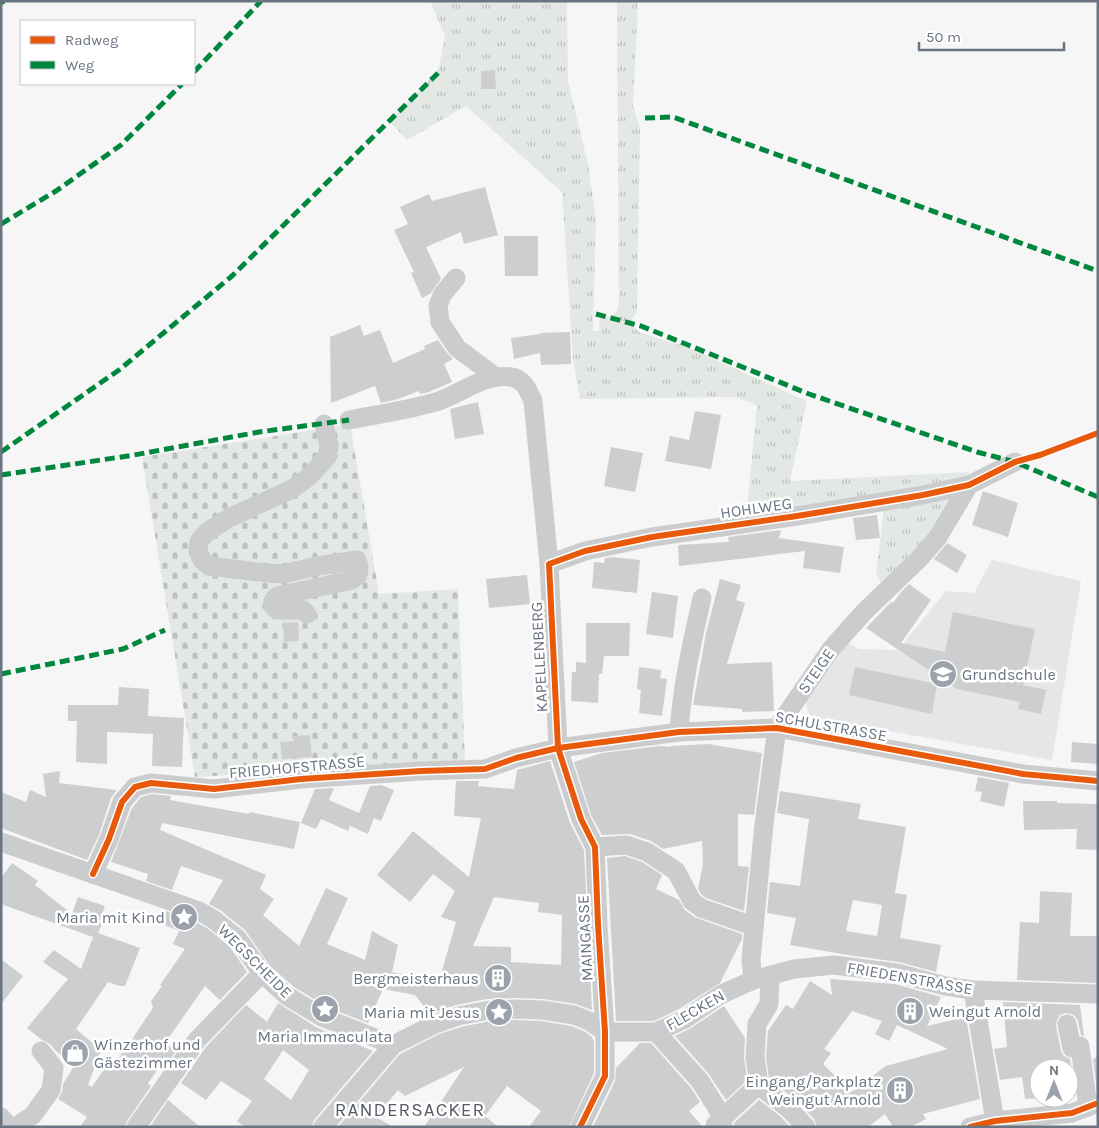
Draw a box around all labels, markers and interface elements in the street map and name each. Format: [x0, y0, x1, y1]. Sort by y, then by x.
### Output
legend [20, 20, 195, 85]
scale bar [919, 20, 1064, 52]
text: 50 m [926, 28, 961, 46]
text: Radweg [65, 31, 119, 49]
text: Weg [65, 56, 95, 74]
street label: HOHLWEG [719, 494, 793, 522]
street label: KAPELLENBERG [527, 601, 551, 713]
street label: STEIGE [794, 645, 838, 697]
school or university icon: Grundschule [928, 659, 958, 689]
place label: Grundschule [962, 665, 1056, 684]
street label: SCHULSTRASSE [774, 707, 888, 745]
street label: FRIEDHOFSTRASSE [228, 752, 366, 782]
street label: MAINGASSE [573, 895, 597, 981]
place icon: Maria mit Kind [169, 902, 199, 932]
place label: Maria mit Kind [56, 908, 165, 927]
street label: WEGSCHEIDE [214, 920, 296, 1002]
street label: FRIEDENSTRASSE [846, 958, 974, 998]
building icon: Bergmeisterhaus [483, 963, 513, 993]
place label: Bergmeisterhaus [353, 969, 479, 988]
street label: FLECKEN [662, 986, 728, 1034]
place icon: Maria Immaculata [310, 994, 340, 1024]
building icon: Weingut Arnold [895, 996, 925, 1026]
place icon: Maria mit Jesus [484, 997, 514, 1027]
place label: Weingut Arnold [929, 1002, 1041, 1021]
place label: Maria mit Jesus [364, 1003, 480, 1022]
place label: Maria Immaculata [258, 1027, 392, 1046]
place label: Winzerhof und Gästezimmer [94, 1035, 201, 1072]
shop icon: Winzerhof und Gästezimmer [60, 1038, 90, 1068]
north arrow [1029, 1058, 1079, 1108]
text: N [1049, 1062, 1059, 1079]
place label: Eingang/Parkplatz Weingut Arnold [745, 1072, 881, 1109]
building icon: Eingang/Parkplatz Weingut Arnold [885, 1075, 915, 1105]
district label: RANDERSACKER [335, 1099, 485, 1121]

